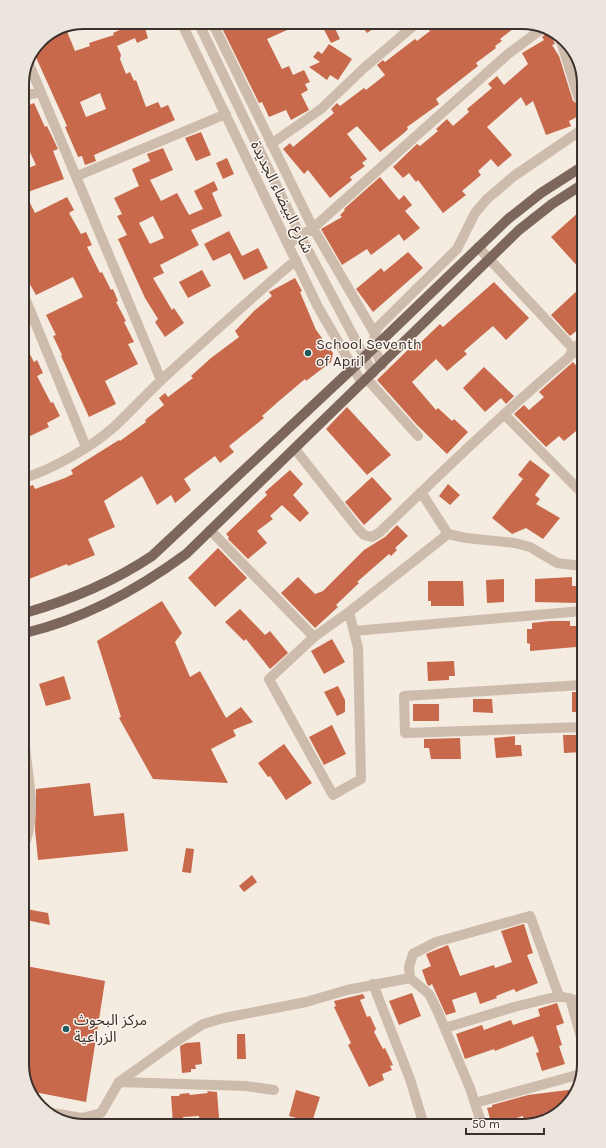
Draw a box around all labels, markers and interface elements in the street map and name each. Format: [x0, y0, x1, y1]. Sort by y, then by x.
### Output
street label: شارع البيضاء الجديدة [244, 138, 317, 258]
place label: School Seventh of April [316, 335, 422, 370]
marker: School Seventh of April [303, 348, 313, 358]
place label: مركز البحوث الزراعية [74, 1011, 147, 1046]
marker: مركز البحوث الزراعية [61, 1024, 71, 1034]
scale bar [466, 1110, 544, 1136]
text: 50 m [472, 1117, 500, 1131]

